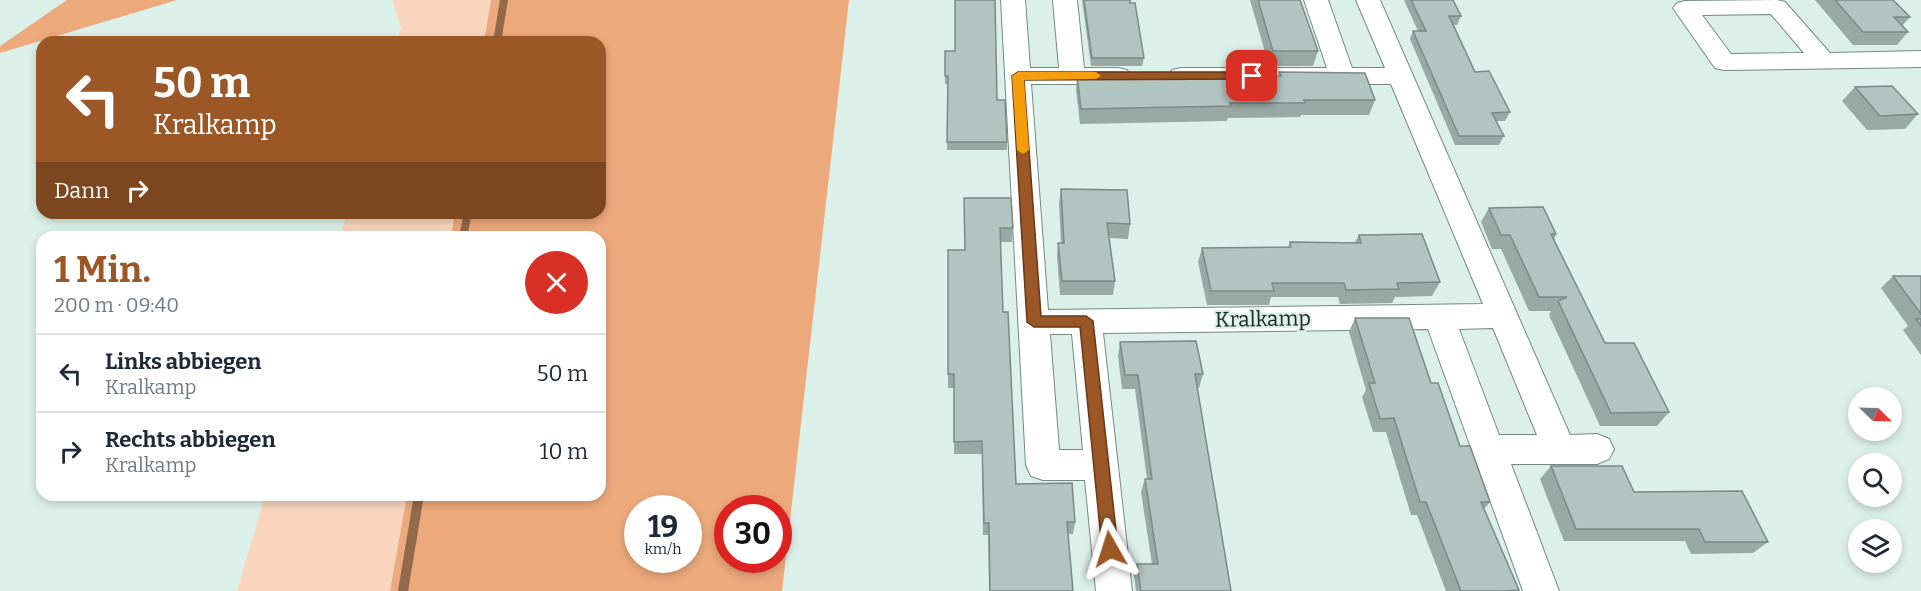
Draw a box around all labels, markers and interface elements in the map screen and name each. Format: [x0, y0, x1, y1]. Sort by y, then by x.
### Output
pin [1226, 50, 1277, 101]
text: 50 m [153, 58, 250, 108]
icon: arrive [1235, 59, 1268, 92]
icon: left [54, 60, 132, 138]
text: Kralkamp [153, 109, 276, 141]
icon: right [121, 174, 154, 207]
text: Dann [54, 177, 109, 204]
text: 1 Min. [54, 248, 151, 292]
button: close [525, 251, 588, 314]
text: 200 m · 09:40 [54, 293, 179, 317]
street label: Kralkamp [1215, 305, 1311, 333]
text: Links abbiegen [105, 348, 262, 375]
icon: left [54, 357, 87, 390]
text: 50 m [537, 360, 588, 387]
text: Kralkamp [105, 375, 196, 399]
north arrow [1848, 387, 1902, 441]
map controls [1848, 387, 1902, 573]
text: Rechts abbiegen [105, 426, 276, 453]
icon: right [54, 435, 87, 468]
text: 10 m [540, 438, 588, 465]
text: Kralkamp [105, 453, 196, 477]
button: search [1848, 453, 1902, 507]
speed limit sign: 30 [714, 495, 792, 573]
text: 19 [648, 509, 678, 545]
position arrow [1078, 517, 1142, 581]
button: layers [1848, 519, 1902, 573]
text: km/h [644, 540, 682, 558]

